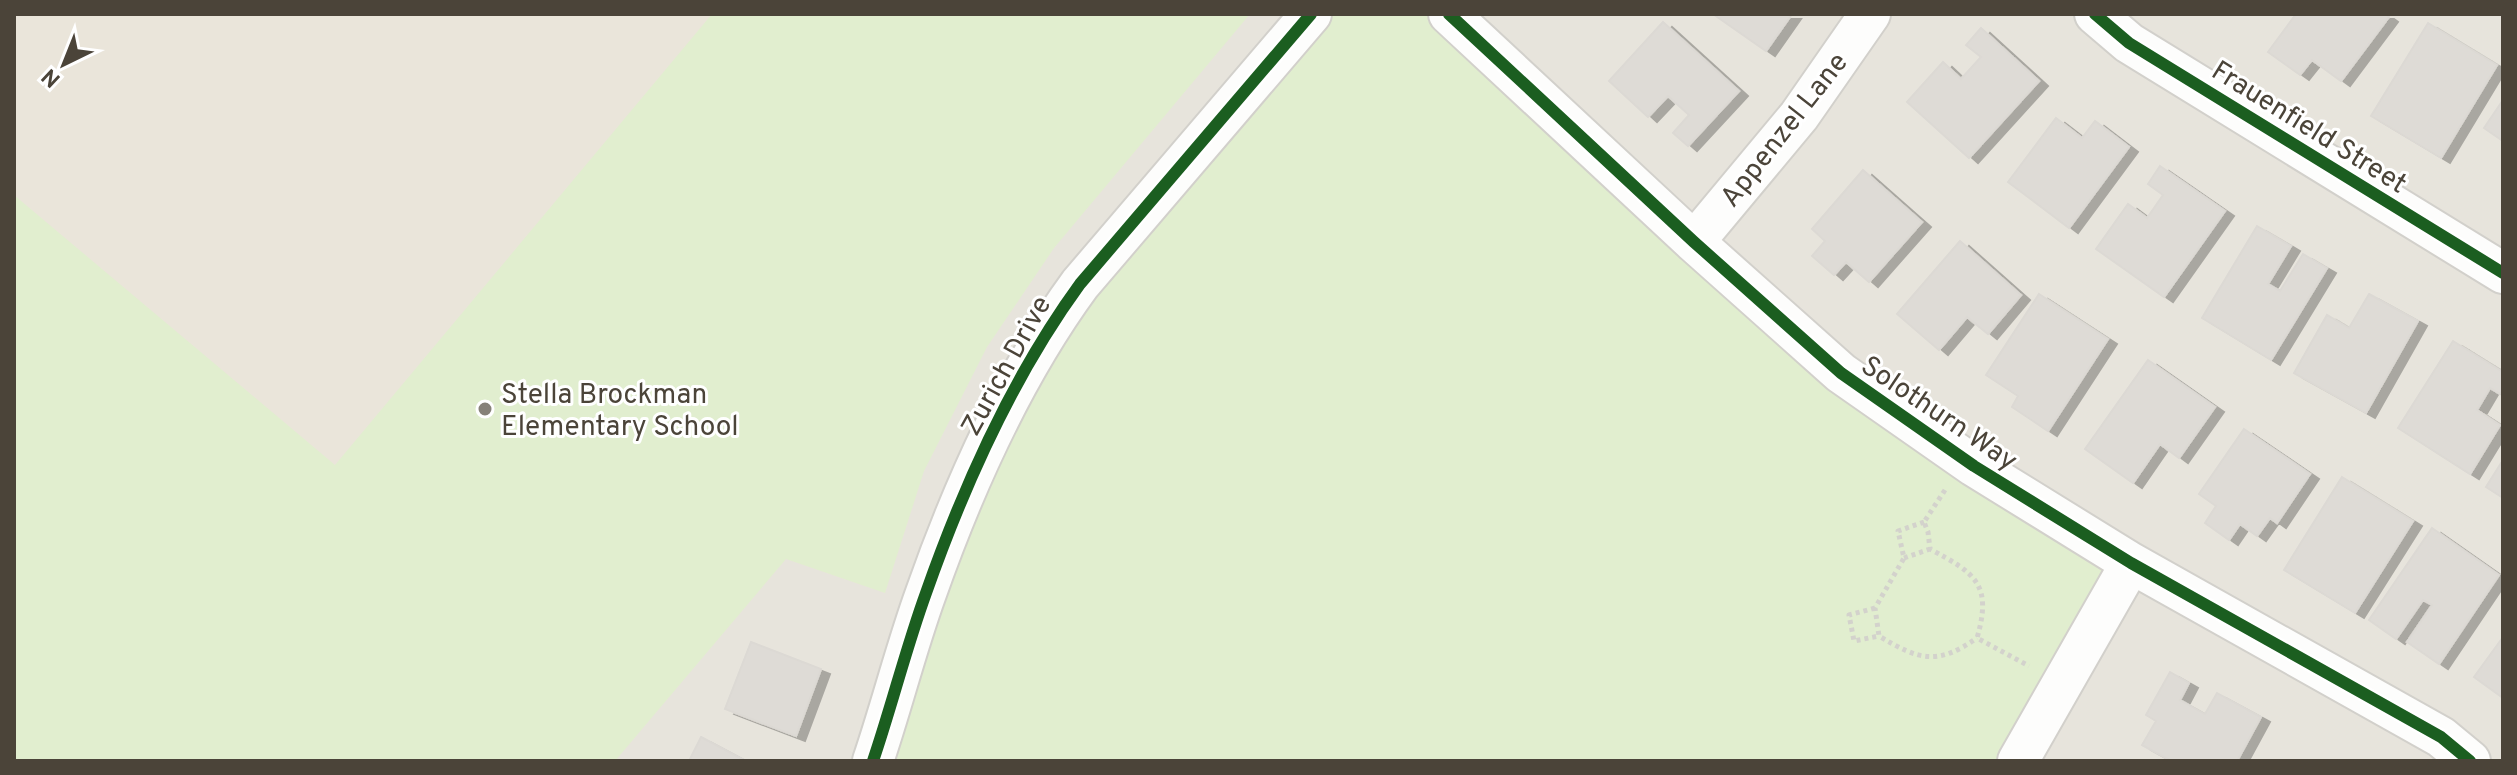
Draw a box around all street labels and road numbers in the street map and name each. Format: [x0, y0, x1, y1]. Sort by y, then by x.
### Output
street label: Appenzel Lane [1714, 46, 1857, 216]
street label: Frauenfield Street [2204, 54, 2413, 203]
street label: Zurich Drive [954, 290, 1061, 443]
street label: Solothurn Way [1853, 349, 2023, 480]

